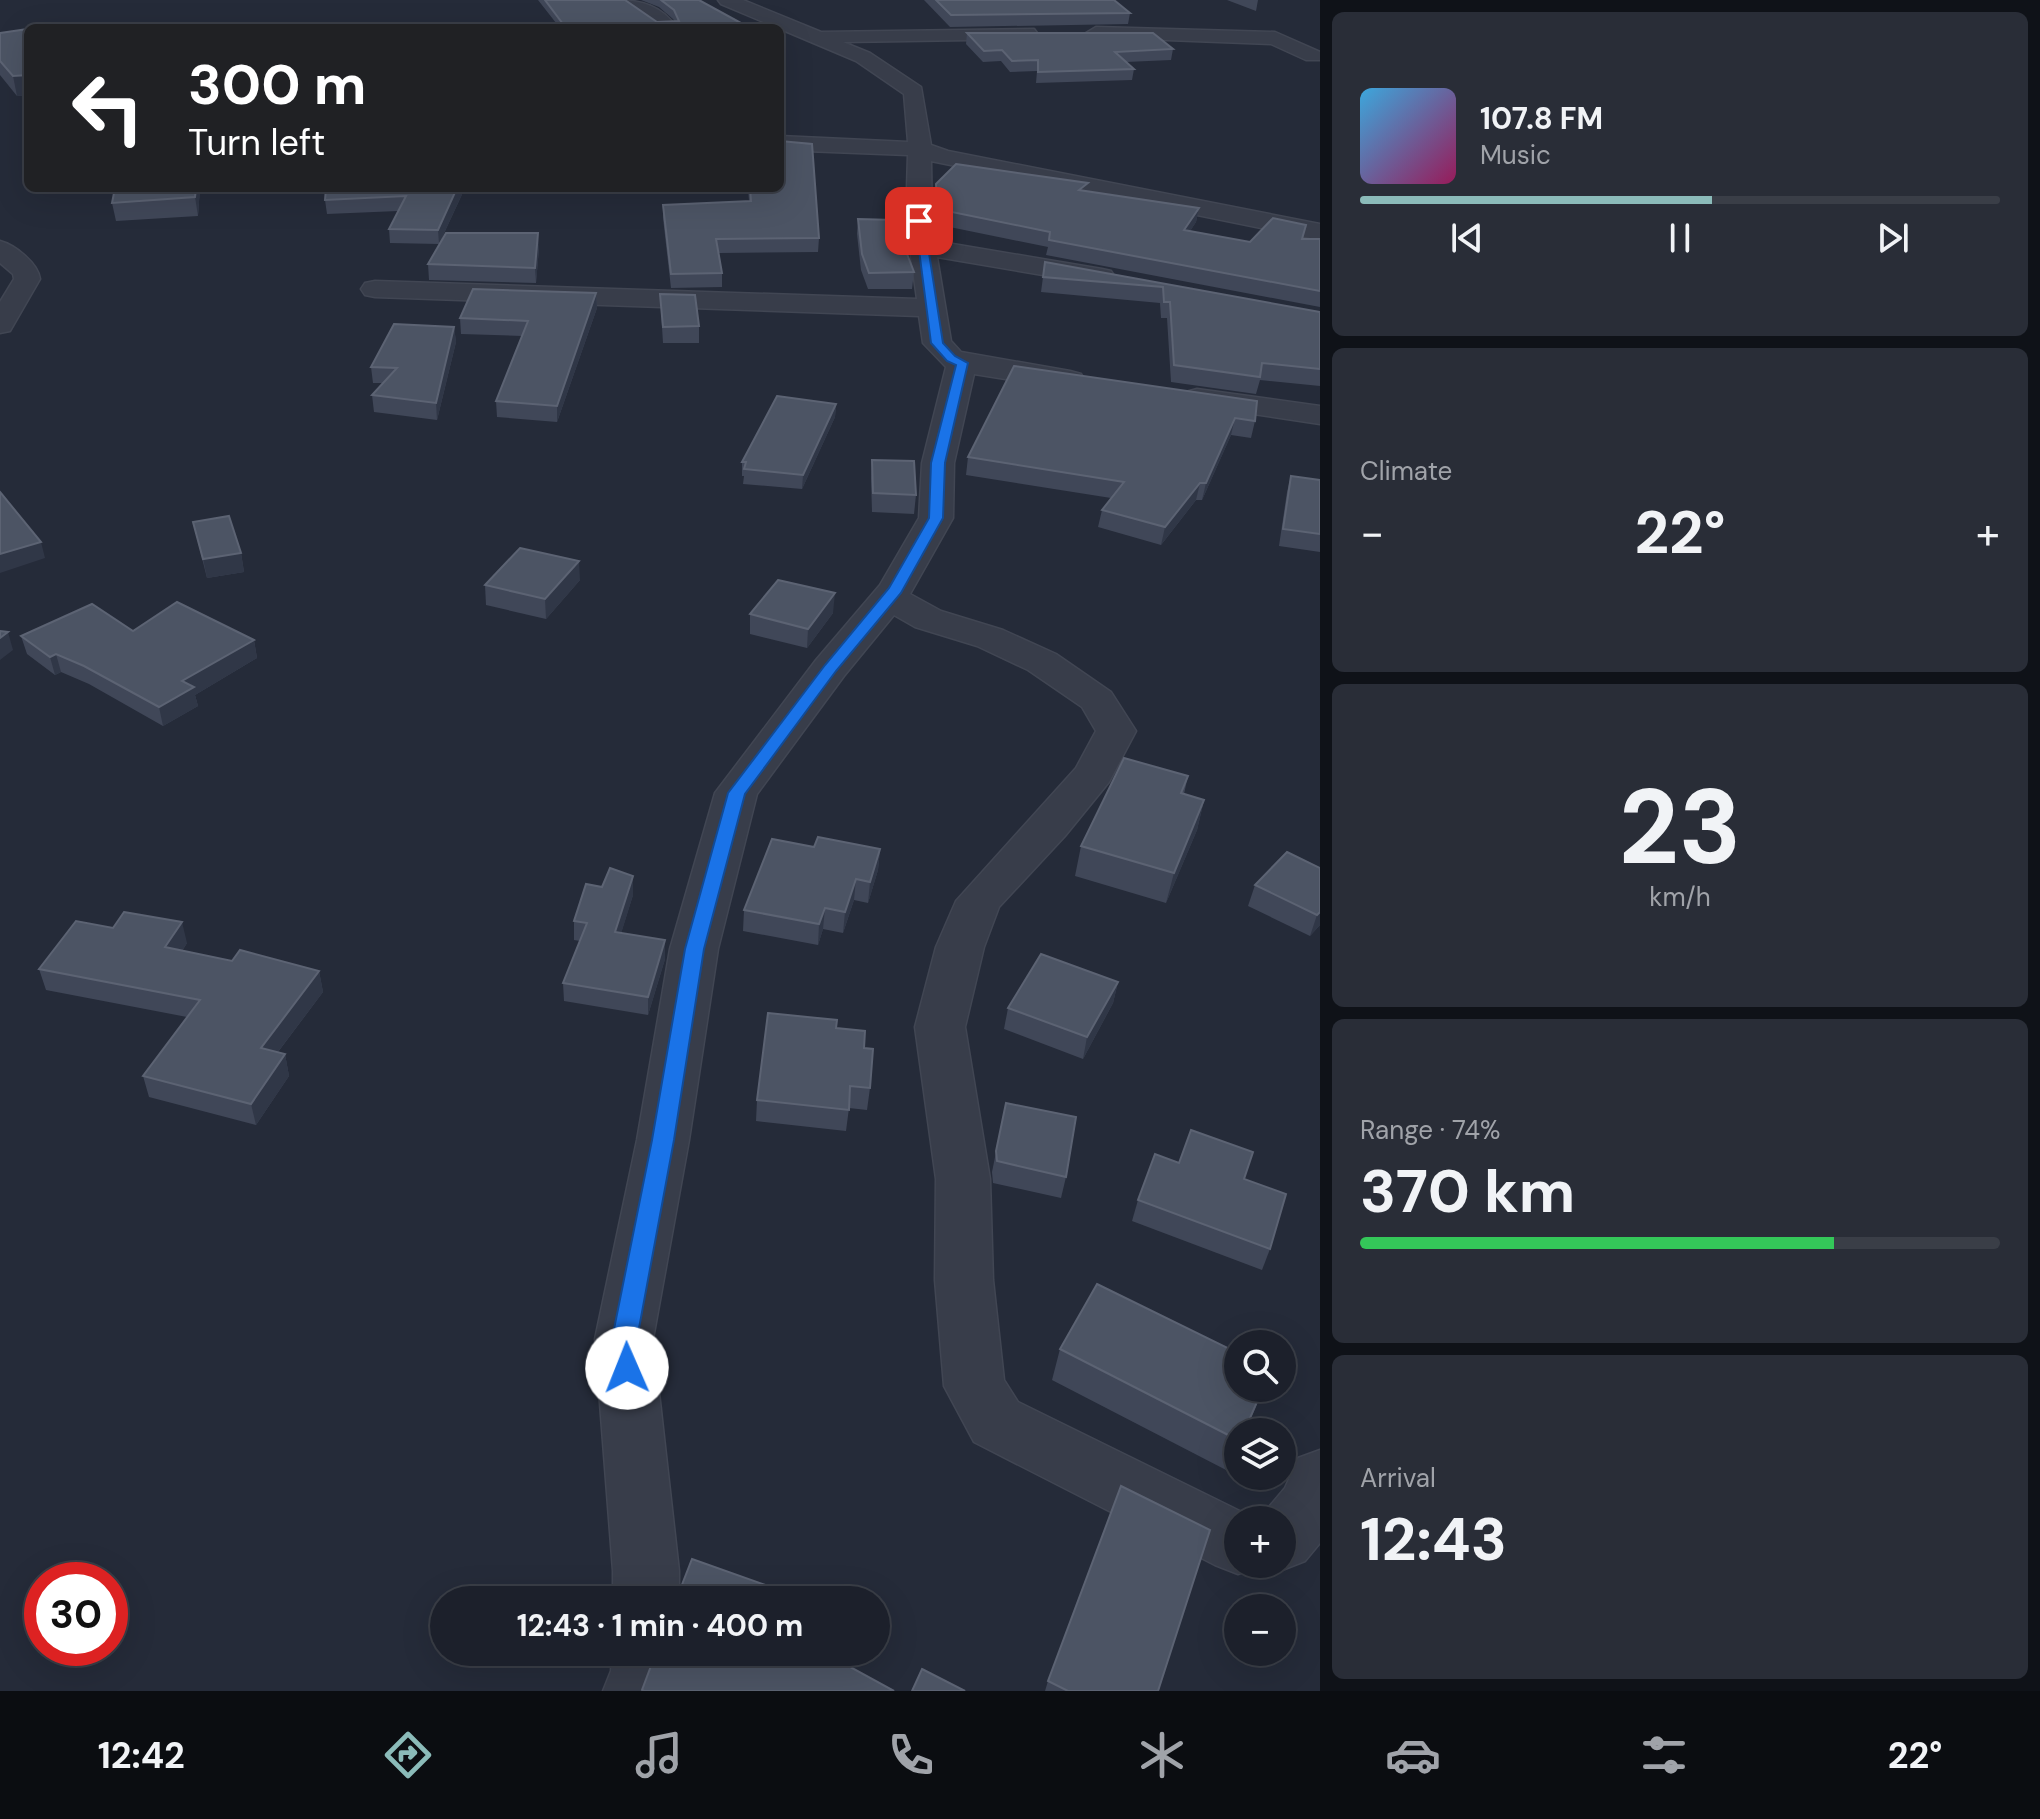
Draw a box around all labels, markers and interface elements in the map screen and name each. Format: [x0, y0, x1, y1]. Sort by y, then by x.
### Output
text: 300 m [188, 48, 366, 121]
icon: left [56, 56, 160, 160]
text: 107.8 FM [1480, 99, 1603, 138]
text: Turn left [188, 119, 325, 166]
text: Music [1480, 138, 1551, 172]
pin [885, 187, 953, 255]
icon: arrive [897, 199, 941, 243]
icon: previous [1445, 216, 1489, 260]
icon: pause [1658, 216, 1702, 260]
icon: next [1871, 216, 1915, 260]
text: Climate [1360, 454, 1452, 488]
text: 22° [1634, 493, 1726, 572]
text: − [1360, 504, 1384, 562]
text: + [1976, 504, 2000, 562]
text: 23 [1619, 760, 1741, 895]
text: km/h [1649, 880, 1711, 914]
text: Range · 74% [1360, 1113, 1500, 1147]
text: 370 km [1360, 1152, 1575, 1231]
position arrow [585, 1326, 669, 1410]
map controls [1224, 1330, 1296, 1666]
button: search [1224, 1330, 1296, 1402]
button: layers [1224, 1418, 1296, 1490]
text: Arrival [1360, 1461, 1436, 1495]
text: 12:43 [1360, 1500, 1507, 1579]
button: + [1224, 1506, 1296, 1578]
speed limit sign: 30 [24, 1562, 128, 1666]
button: − [1224, 1594, 1296, 1666]
text: 12:43 · 1 min · 400 m [517, 1606, 803, 1645]
icon: directions [380, 1727, 436, 1783]
icon: music [631, 1727, 687, 1783]
icon: phone [883, 1727, 939, 1783]
icon: climate [1134, 1727, 1190, 1783]
icon: car [1385, 1727, 1441, 1783]
icon: filters [1636, 1727, 1692, 1783]
text: 12:42 [98, 1732, 185, 1779]
text: 22° [1888, 1732, 1942, 1779]

